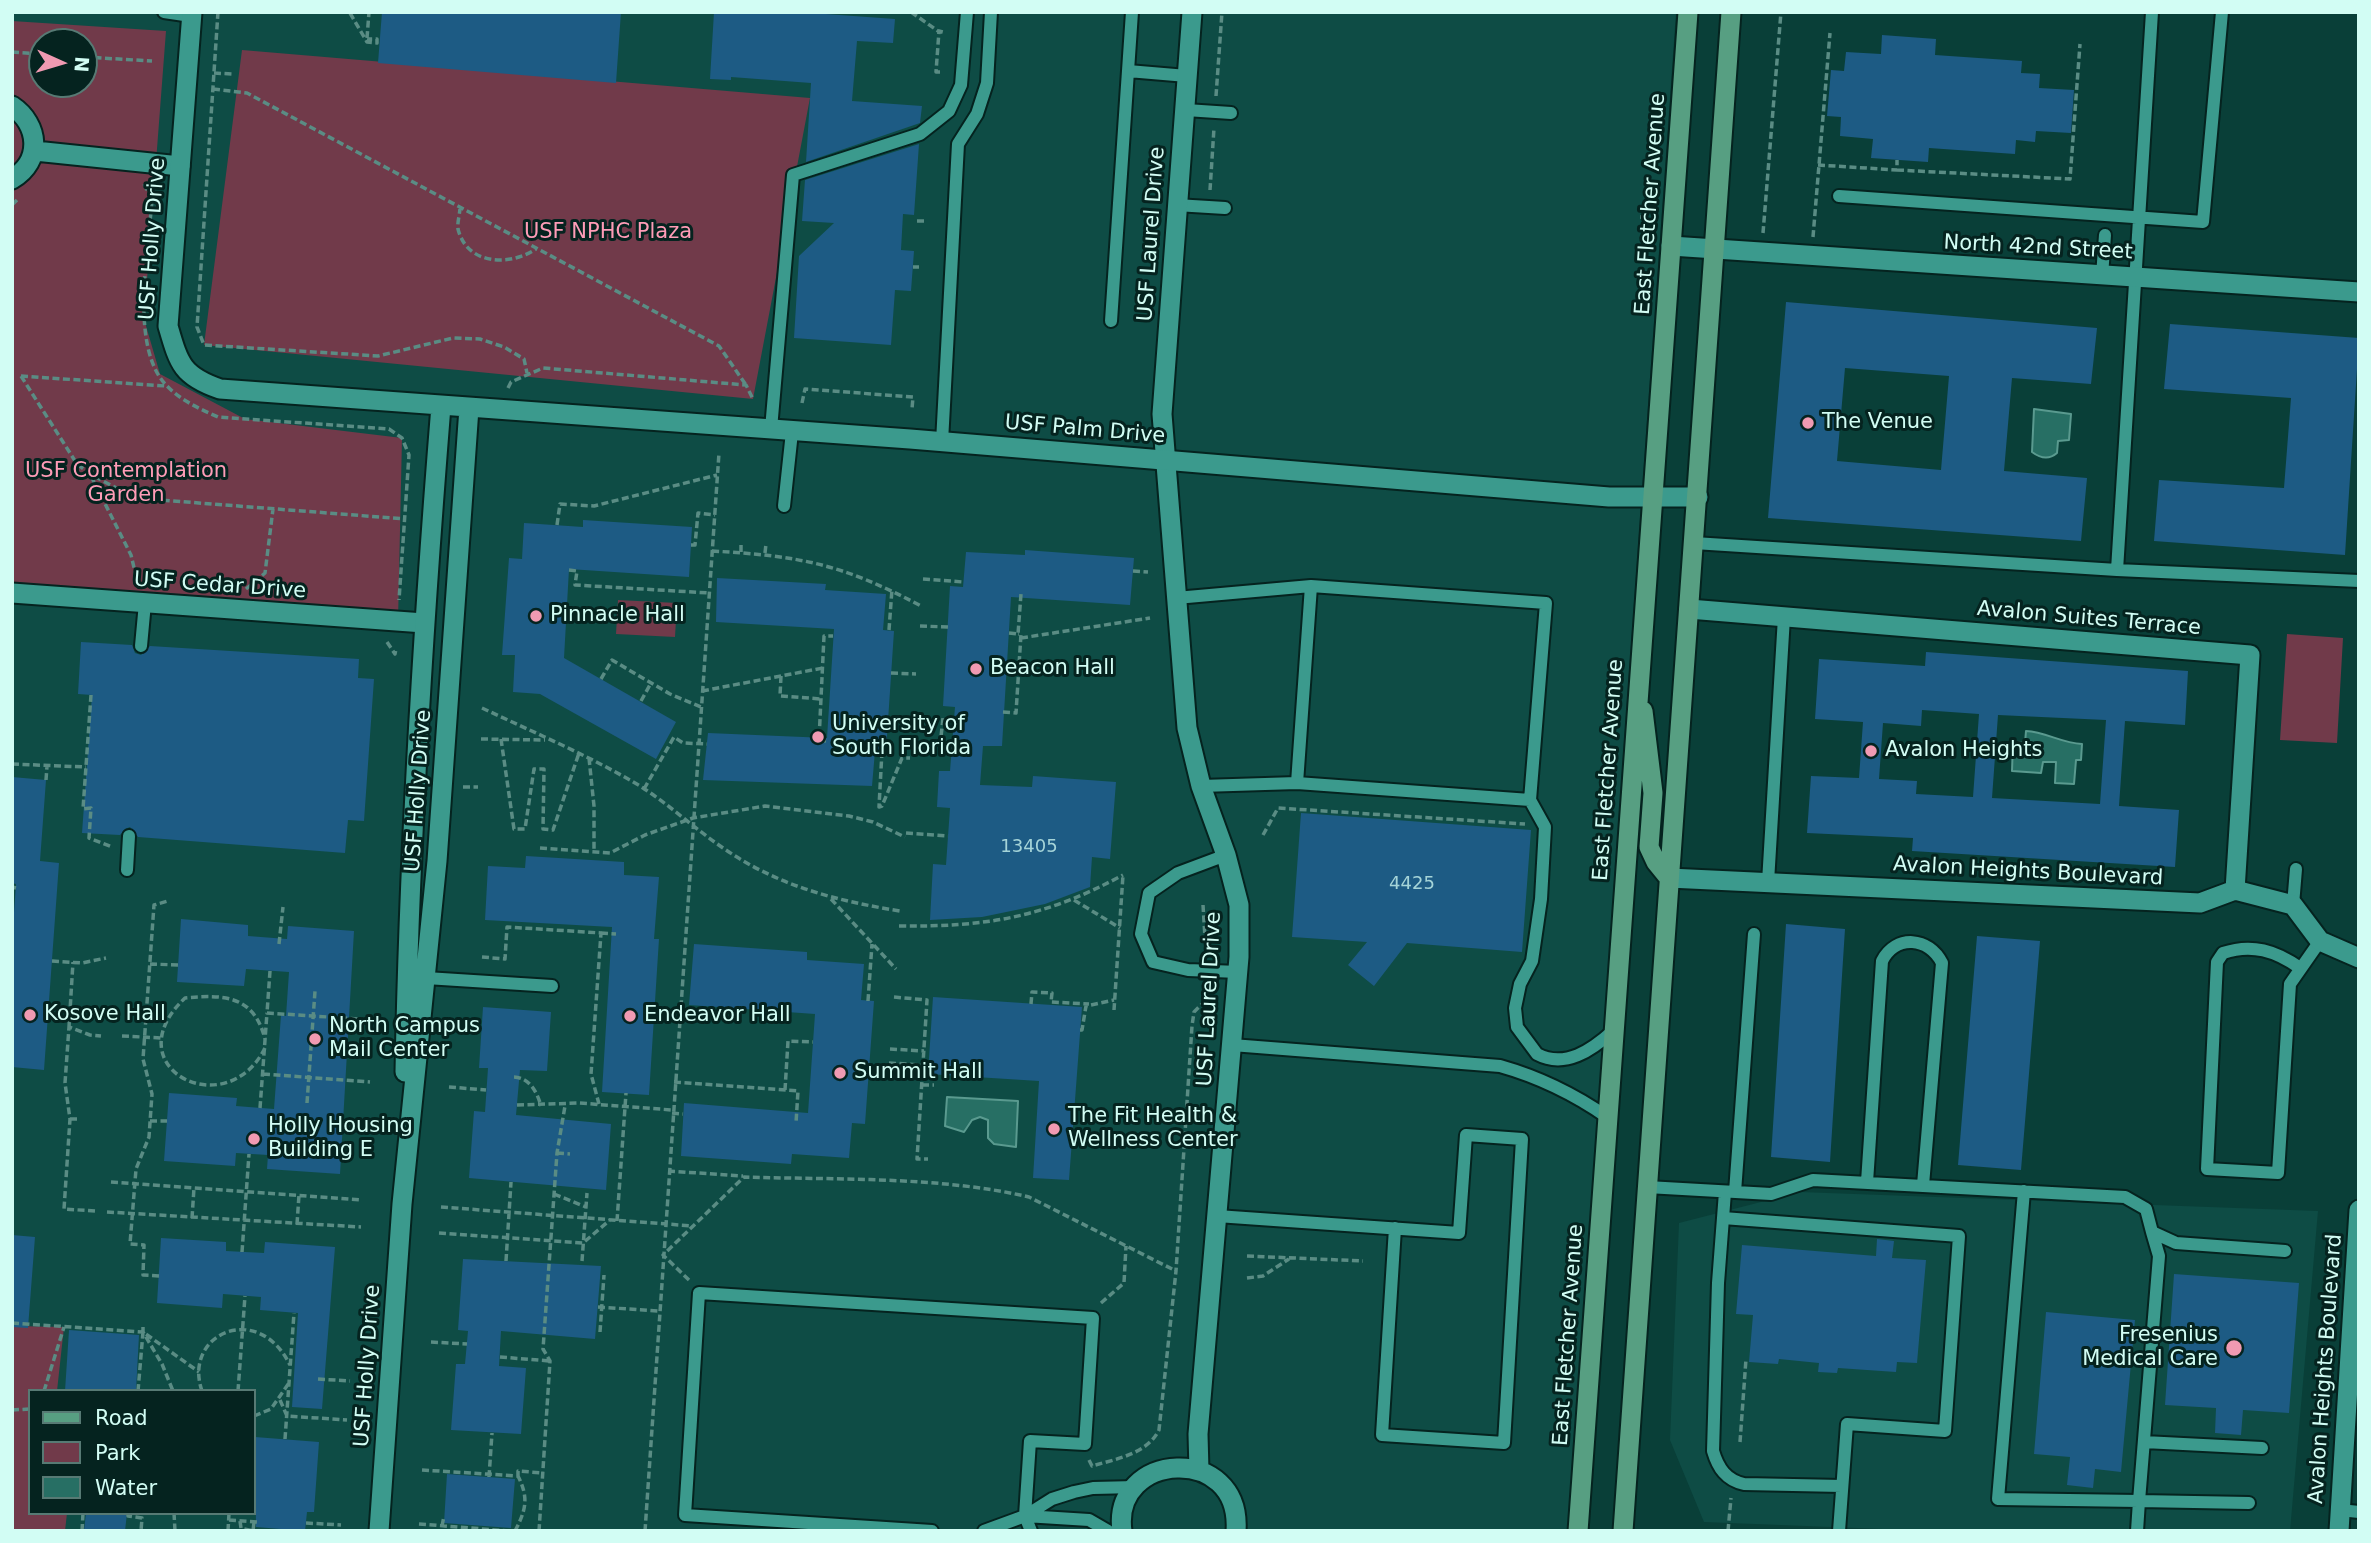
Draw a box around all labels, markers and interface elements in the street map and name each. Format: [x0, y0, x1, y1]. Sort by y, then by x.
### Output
north arrow [28, 28, 98, 98]
text: N [70, 56, 93, 73]
street label: East Fletcher Avenue [1631, 92, 1671, 316]
street label: USF Laurel Drive [1133, 146, 1171, 322]
street label: USF Holly Drive [135, 157, 171, 321]
park label: USF NPHC Plaza [524, 220, 692, 246]
street label: North 42nd Street [1943, 230, 2133, 266]
street label: USF Palm Drive [1004, 410, 1166, 450]
place label: The Venue [1822, 410, 1933, 436]
marker: The Venue [1800, 415, 1816, 431]
park label: USF Contemplation Garden [25, 459, 227, 509]
street label: USF Cedar Drive [133, 567, 307, 605]
street label: Avalon Suites Terrace [1976, 597, 2202, 641]
place label: Pinnacle Hall [550, 603, 685, 629]
marker: Pinnacle Hall [528, 608, 544, 624]
place label: Beacon Hall [990, 656, 1115, 682]
street label: East Fletcher Avenue [1589, 658, 1629, 882]
marker: Beacon Hall [968, 661, 984, 677]
street label: USF Holly Drive [401, 709, 437, 873]
place label: University of South Florida [832, 712, 971, 762]
marker: University of South Florida [810, 729, 826, 745]
place label: Avalon Heights [1885, 738, 2042, 764]
marker: Avalon Heights [1863, 743, 1879, 759]
house number: 13405 [1000, 836, 1058, 858]
street label: Avalon Heights Boulevard [1892, 852, 2164, 892]
house number: 4425 [1389, 873, 1435, 895]
street label: USF Laurel Drive [1193, 911, 1227, 1087]
place label: Kosove Hall [44, 1002, 166, 1028]
place label: Endeavor Hall [644, 1003, 791, 1029]
marker: Kosove Hall [22, 1007, 38, 1023]
marker: Endeavor Hall [622, 1008, 638, 1024]
place label: North Campus Mail Center [329, 1014, 480, 1064]
marker: North Campus Mail Center [307, 1031, 323, 1047]
place label: Summit Hall [854, 1060, 983, 1086]
marker: Summit Hall [832, 1065, 848, 1081]
place label: The Fit Health & Wellness Center [1068, 1104, 1238, 1154]
place label: Holly Housing Building E [268, 1114, 413, 1164]
marker: The Fit Health & Wellness Center [1046, 1121, 1062, 1137]
marker: Holly Housing Building E [246, 1131, 262, 1147]
street label: East Fletcher Avenue [1549, 1223, 1589, 1447]
street label: Avalon Heights Boulevard [2304, 1233, 2348, 1505]
street label: USF Holly Drive [350, 1284, 386, 1448]
place label: Fresenius Medical Care [2082, 1323, 2218, 1373]
marker: Fresenius Medical Care [2224, 1338, 2244, 1358]
legend [28, 1389, 256, 1515]
text: Road [95, 1406, 148, 1430]
text: Park [95, 1441, 140, 1465]
text: Water [95, 1476, 157, 1500]

